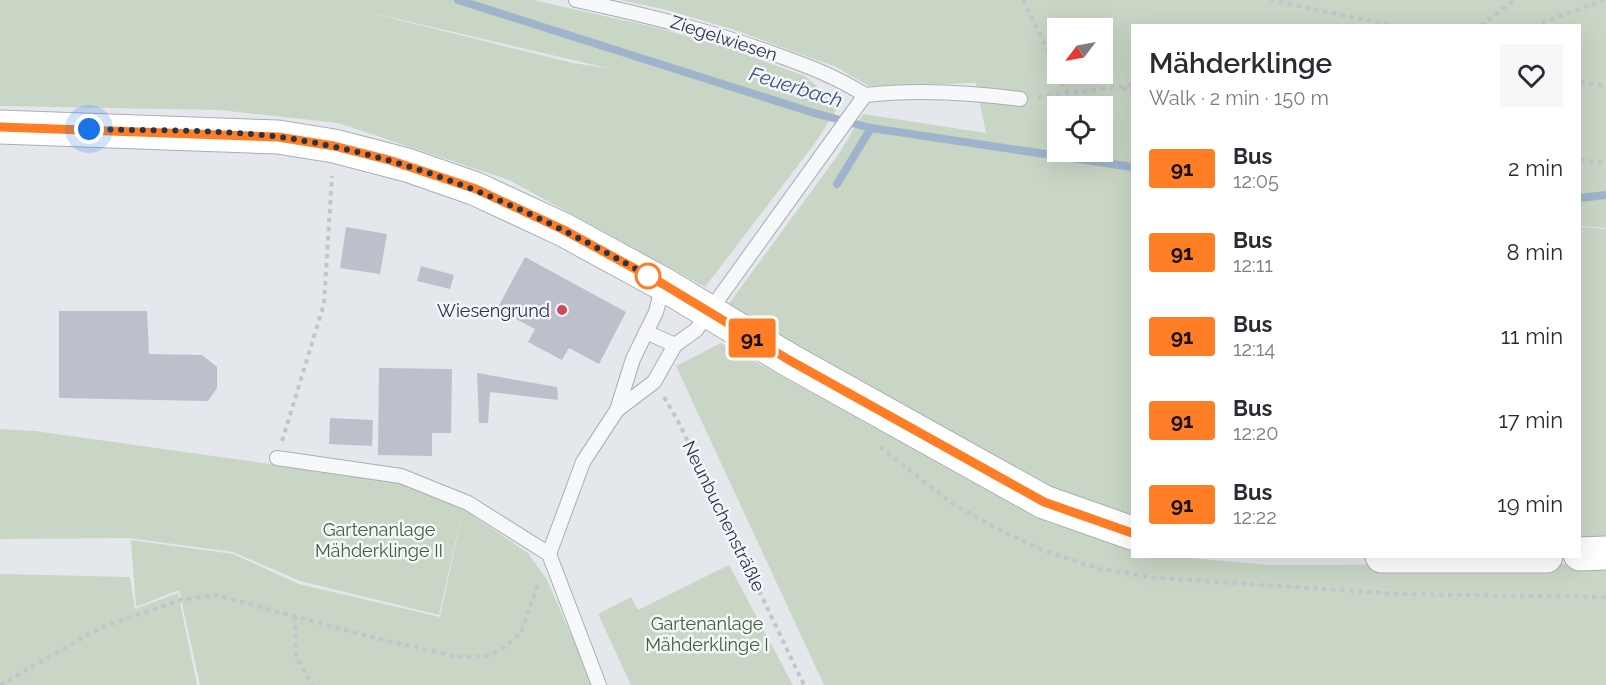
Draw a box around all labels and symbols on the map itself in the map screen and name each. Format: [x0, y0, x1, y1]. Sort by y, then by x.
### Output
street label: Ziegelwiesen [668, 11, 780, 65]
north arrow [1047, 18, 1113, 84]
water label: Feuerbach [747, 61, 845, 113]
your location [74, 114, 104, 144]
unlabelled marker [635, 263, 661, 289]
place label: Wiesengrund [437, 300, 550, 321]
marker: Wiesengrund [555, 303, 569, 317]
line badge: 91 [725, 318, 779, 358]
street label: Neunbuchensträßle [678, 437, 770, 595]
park label: Gartenanlage Mähderklinge II [315, 519, 443, 561]
park label: Gartenanlage Mähderklinge I [645, 613, 769, 655]

